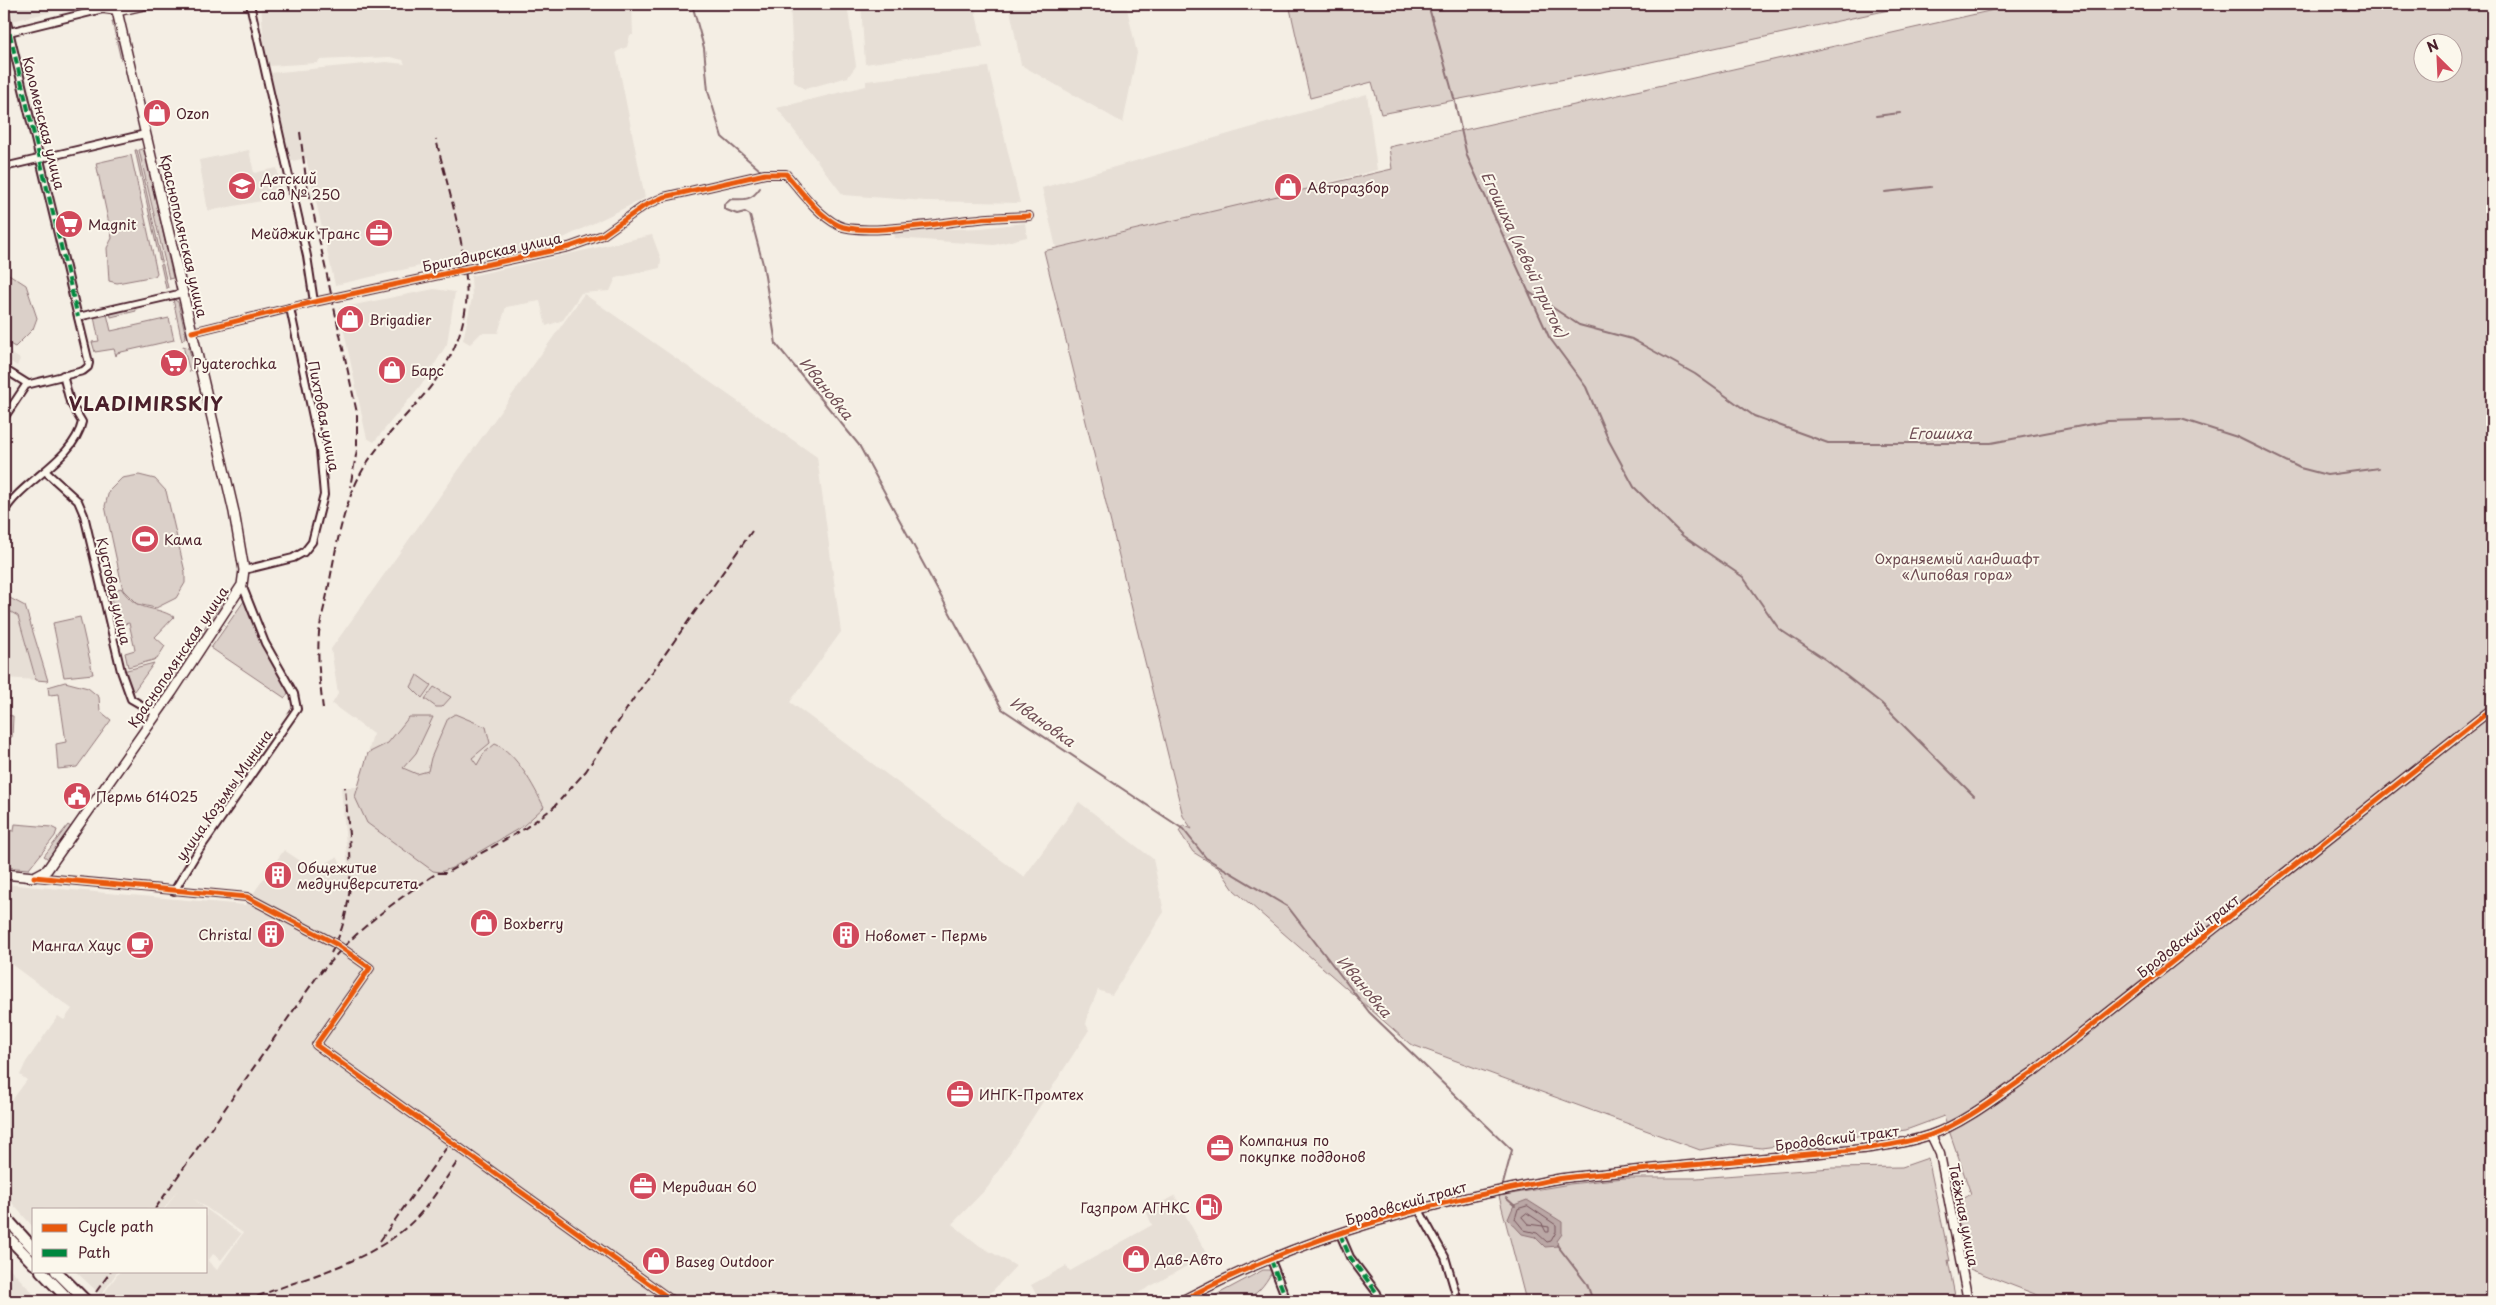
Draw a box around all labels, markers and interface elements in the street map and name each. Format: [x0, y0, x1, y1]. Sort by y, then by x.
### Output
north arrow [2414, 32, 2464, 82]
text: N [2423, 34, 2442, 58]
street label: Коломенская улица [17, 54, 71, 192]
shop icon: Ozon [142, 98, 172, 128]
place label: Ozon [176, 103, 209, 124]
street label: Краснополянская улица [155, 153, 213, 320]
water label: Егошиха (левый приток) [1476, 167, 1574, 342]
place label: Детский сад № 250 [260, 168, 340, 205]
school or university icon: Детский сад № 250 [227, 171, 257, 201]
shop icon: Авторазбор [1273, 172, 1303, 202]
place label: Авторазбор [1307, 177, 1389, 198]
supermarket icon: Magnit [54, 209, 84, 239]
place label: Magnit [88, 214, 137, 235]
office icon: Мейджик Транс [364, 218, 394, 248]
place label: Мейджик Транс [251, 223, 360, 244]
street label: Бригадирская улица [421, 227, 564, 277]
shop icon: Brigadier [335, 304, 365, 334]
place label: Brigadier [369, 309, 432, 330]
supermarket icon: Pyaterochka [159, 348, 189, 378]
water label: Ивановка [795, 352, 860, 425]
place label: Pyaterochka [193, 353, 277, 374]
shop icon: Барс [377, 355, 407, 385]
street label: Пихтовая улица [303, 359, 345, 473]
place label: Барс [411, 360, 444, 381]
district label: VLADIMIRSKIY [69, 389, 223, 417]
water label: Егошиха [1908, 421, 1972, 444]
sports icon: Кама [130, 524, 160, 554]
place label: Кама [164, 529, 202, 550]
street label: Кустовая улица [91, 535, 137, 647]
park label: Охраняемый ландшафт «Липовая гора» [1875, 548, 2040, 585]
street label: Краснополянская улица [123, 582, 233, 732]
water label: Ивановка [1006, 690, 1081, 752]
street label: улица Козьмы Минина [170, 725, 278, 865]
public building icon: Пермь 614025 [62, 781, 92, 811]
place label: Пермь 614025 [96, 786, 198, 807]
place label: Общежитие медуниверситета [297, 857, 419, 894]
building icon: Общежитие медуниверситета [263, 860, 293, 890]
street label: Бродовский тракт [2132, 889, 2244, 983]
shop icon: Boxberry [469, 908, 499, 938]
place label: Boxberry [503, 913, 563, 934]
building icon: Christal [256, 919, 286, 949]
building icon: Новомет - Пермь [831, 920, 861, 950]
place label: Christal [198, 924, 252, 945]
place label: Новомет - Пермь [865, 925, 987, 946]
cafe icon: Мангал Хаус [125, 930, 155, 960]
place label: Мангал Хаус [31, 935, 121, 956]
water label: Ивановка [1332, 950, 1398, 1022]
office icon: ИНГК-Промтех [945, 1079, 975, 1109]
place label: ИНГК-Промтех [979, 1084, 1084, 1105]
street label: Бродовский тракт [1774, 1120, 1901, 1156]
place label: Компания по покупке поддонов [1239, 1130, 1366, 1167]
office icon: Компания по покупке поддонов [1205, 1133, 1235, 1163]
street label: Таёжная улица [1944, 1161, 1984, 1269]
office icon: Меридиан 60 [628, 1171, 658, 1201]
place label: Меридиан 60 [662, 1176, 757, 1197]
street label: Бродовский тракт [1343, 1176, 1469, 1230]
fuel station icon: Газпром АГНКС [1194, 1192, 1224, 1222]
place label: Газпром АГНКС [1081, 1197, 1190, 1218]
legend [32, 1208, 208, 1272]
text: Cycle path [78, 1214, 154, 1237]
text: Path [78, 1240, 110, 1263]
shop icon: Дав-Авто [1121, 1244, 1151, 1274]
shop icon: Baseg Outdoor [641, 1246, 671, 1276]
place label: Дав-Авто [1154, 1249, 1223, 1270]
place label: Baseg Outdoor [675, 1251, 775, 1272]

